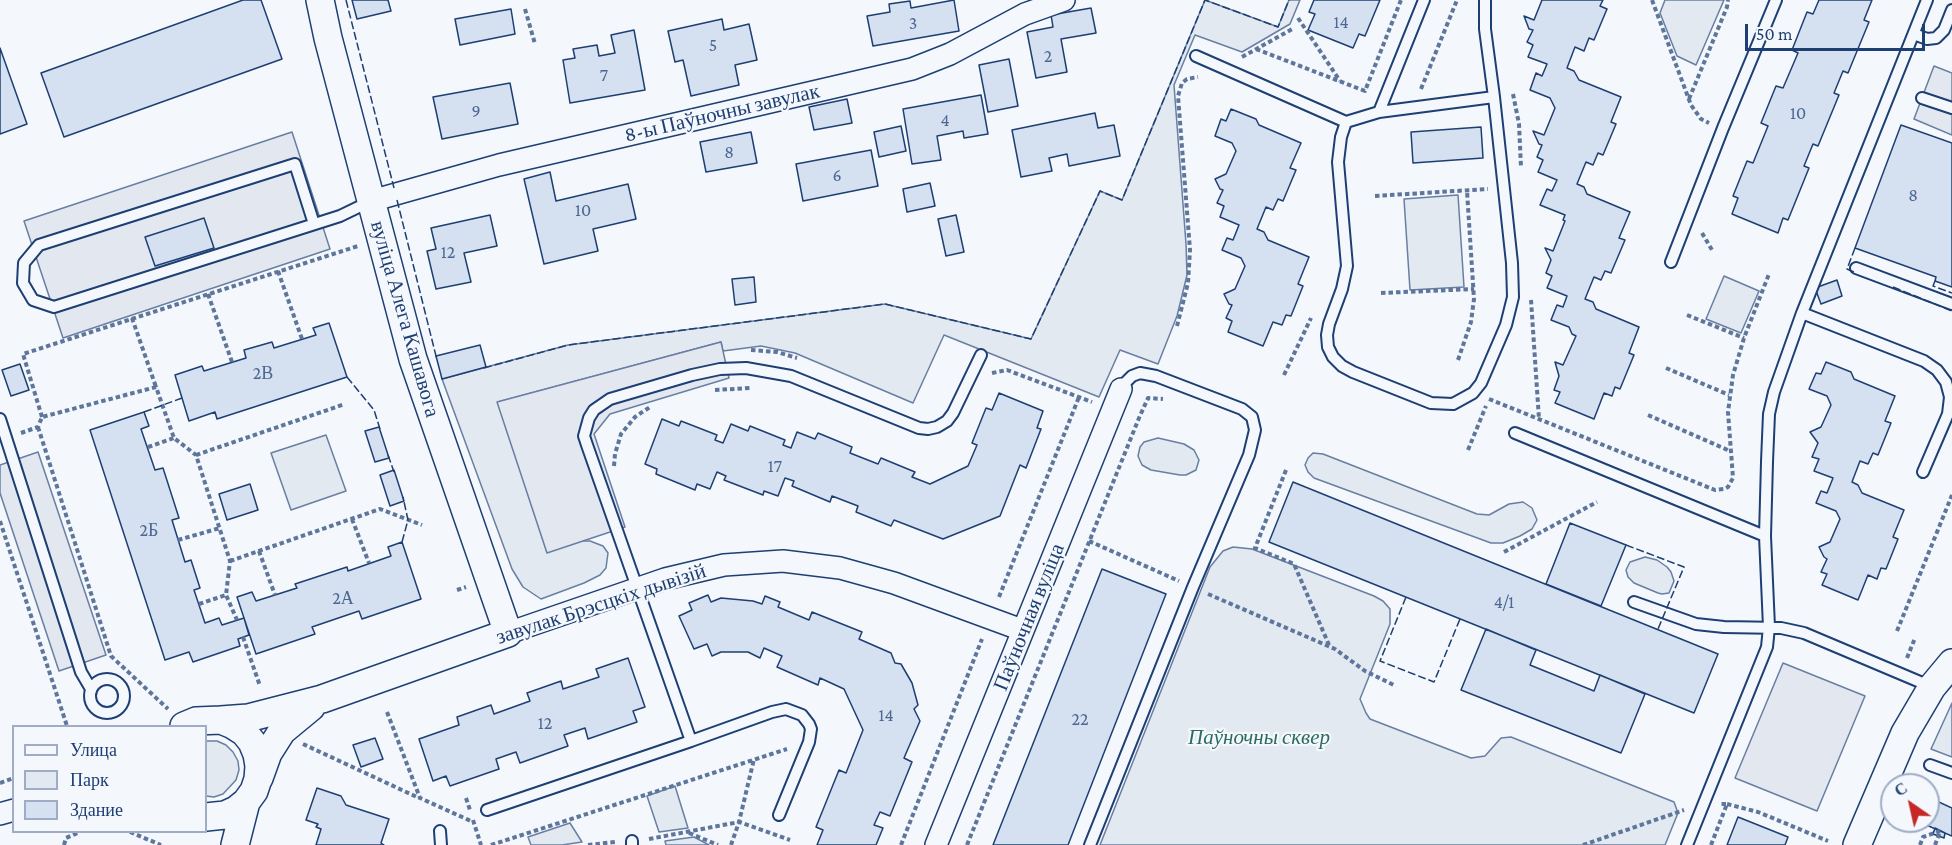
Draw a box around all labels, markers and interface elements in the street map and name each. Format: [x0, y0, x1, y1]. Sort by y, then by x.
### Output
house number: 14 [1333, 11, 1349, 33]
house number: 3 [909, 12, 917, 34]
scale bar [1748, 12, 1928, 50]
text: 50 m [1756, 24, 1793, 44]
house number: 5 [709, 34, 717, 56]
house number: 2 [1044, 45, 1052, 67]
house number: 7 [600, 64, 608, 86]
street label: 8-ы Паўночны завулак [622, 78, 822, 148]
house number: 9 [471, 100, 481, 122]
house number: 10 [1790, 102, 1806, 124]
house number: 4 [940, 109, 950, 131]
house number: 8 [724, 141, 734, 163]
house number: 6 [832, 164, 842, 186]
house number: 8 [1908, 184, 1918, 206]
house number: 10 [575, 199, 591, 221]
street label: вуліца Алега Кашавога [365, 218, 445, 420]
house number: 12 [441, 241, 455, 263]
house number: 2В [253, 362, 273, 384]
house number: 17 [768, 455, 782, 477]
house number: 2Б [140, 519, 158, 541]
street label: Паўночная вуліца [988, 540, 1070, 694]
street label: завулак Брэсцкіх дывізій [493, 558, 709, 650]
house number: 2А [332, 587, 354, 609]
house number: 4/1 [1494, 591, 1514, 613]
house number: 14 [878, 704, 894, 726]
house number: 22 [1071, 708, 1089, 730]
house number: 12 [538, 712, 552, 734]
legend [12, 725, 207, 833]
park label: Паўночны сквер [1188, 725, 1330, 751]
text: Улица [70, 740, 117, 760]
text: Парк [70, 770, 109, 790]
north arrow [1880, 773, 1940, 833]
text: С [1891, 779, 1910, 800]
text: Здание [70, 800, 123, 820]

